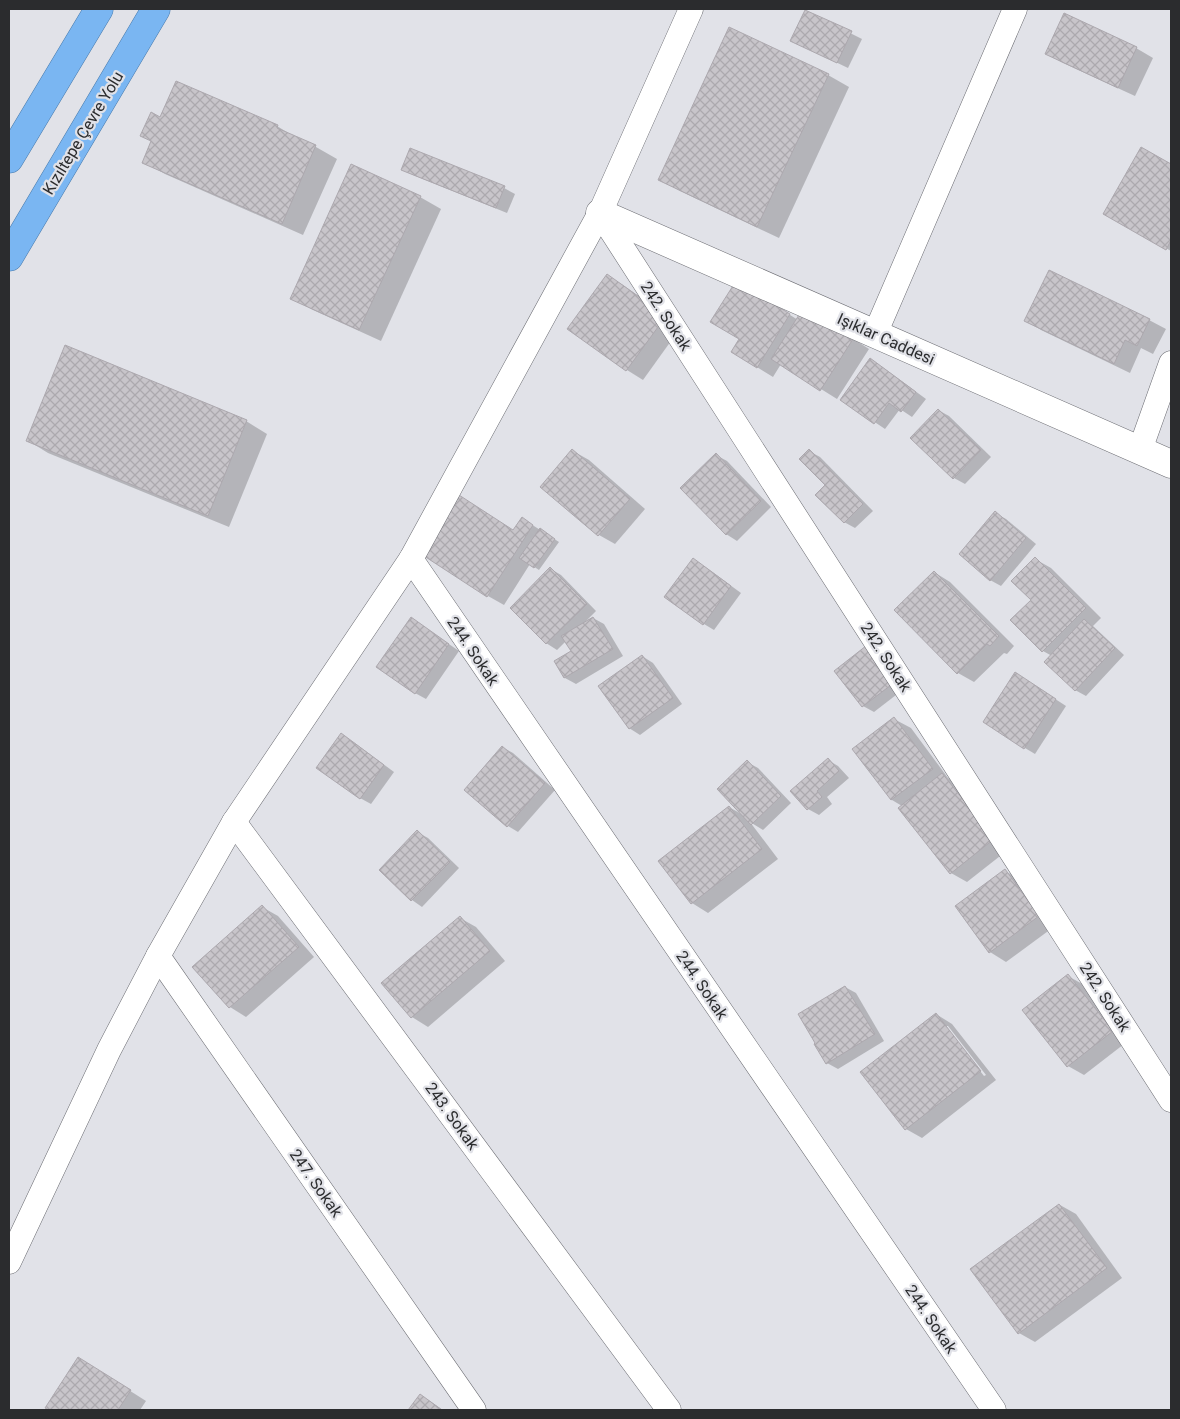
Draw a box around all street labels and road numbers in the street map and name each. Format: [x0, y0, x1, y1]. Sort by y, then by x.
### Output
street label: Kızıltepe Çevre Yolu [39, 68, 127, 198]
street label: 242. Sokak [637, 278, 696, 355]
street label: Işıklar Caddesi [834, 309, 938, 369]
street label: 244. Sokak [443, 613, 503, 690]
street label: 242. Sokak [857, 619, 916, 696]
street label: 244. Sokak [672, 947, 732, 1024]
street label: 242. Sokak [1076, 959, 1135, 1036]
street label: 243. Sokak [421, 1079, 483, 1154]
street label: 247. Sokak [286, 1145, 347, 1221]
street label: 244. Sokak [901, 1281, 961, 1358]

